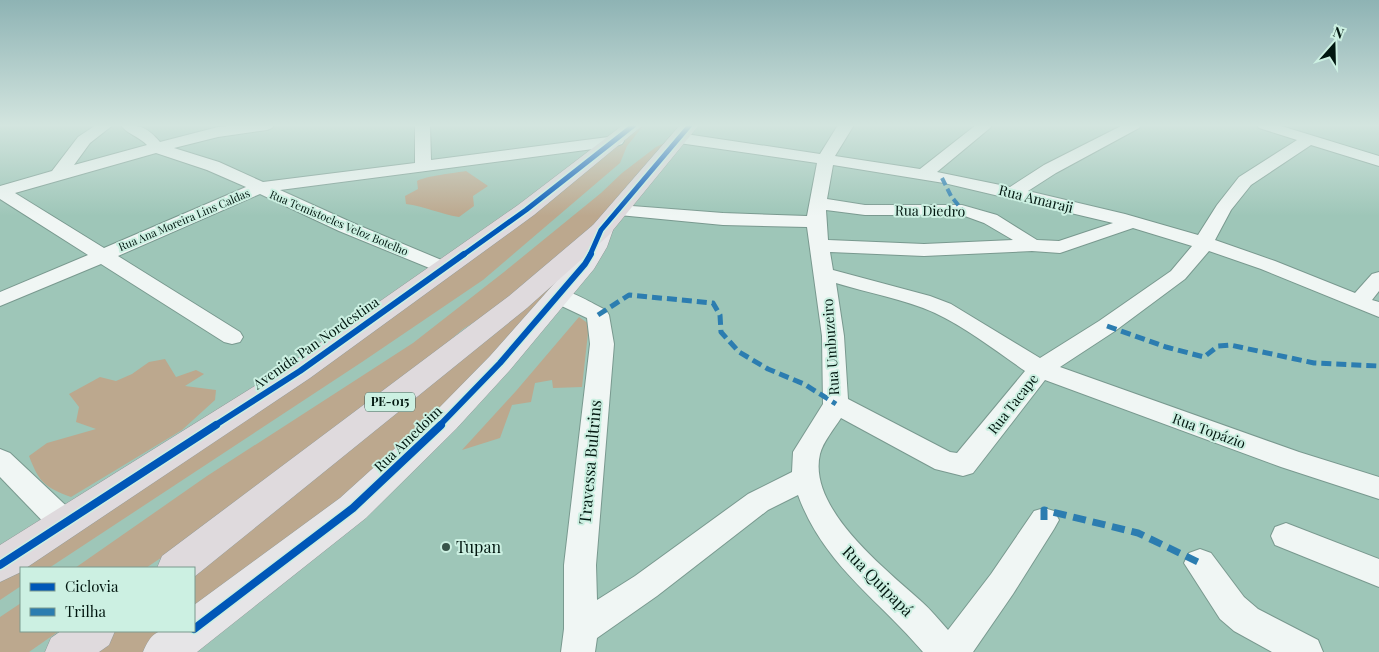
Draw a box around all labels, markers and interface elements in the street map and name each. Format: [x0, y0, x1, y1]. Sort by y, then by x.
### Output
north arrow [1309, 20, 1359, 70]
text: N [1331, 22, 1347, 43]
street label: Rua Amaraji [997, 180, 1075, 217]
street label: Rua Ana Moreira Lins Caldas [116, 185, 252, 254]
street label: Rua Temistocles Veloz Botelho [268, 186, 411, 259]
street label: Rua Diedro [895, 200, 966, 221]
street label: Avenida Pan Nordestina [248, 292, 382, 394]
street label: Rua Umbuzeiro [818, 298, 843, 396]
street label: Rua Tacape [983, 370, 1042, 438]
road number: PE-015 [365, 392, 415, 412]
street label: Travessa Bultrins [574, 399, 605, 525]
street label: Rua Amedoim [370, 401, 446, 476]
street label: Rua Topázio [1170, 409, 1249, 453]
place label: Tupan [456, 536, 501, 557]
marker: Tupan [440, 541, 452, 553]
street label: Rua Quipapá [838, 541, 918, 621]
legend [20, 567, 195, 632]
text: Ciclovia [65, 576, 119, 596]
text: Trilha [65, 601, 106, 621]

